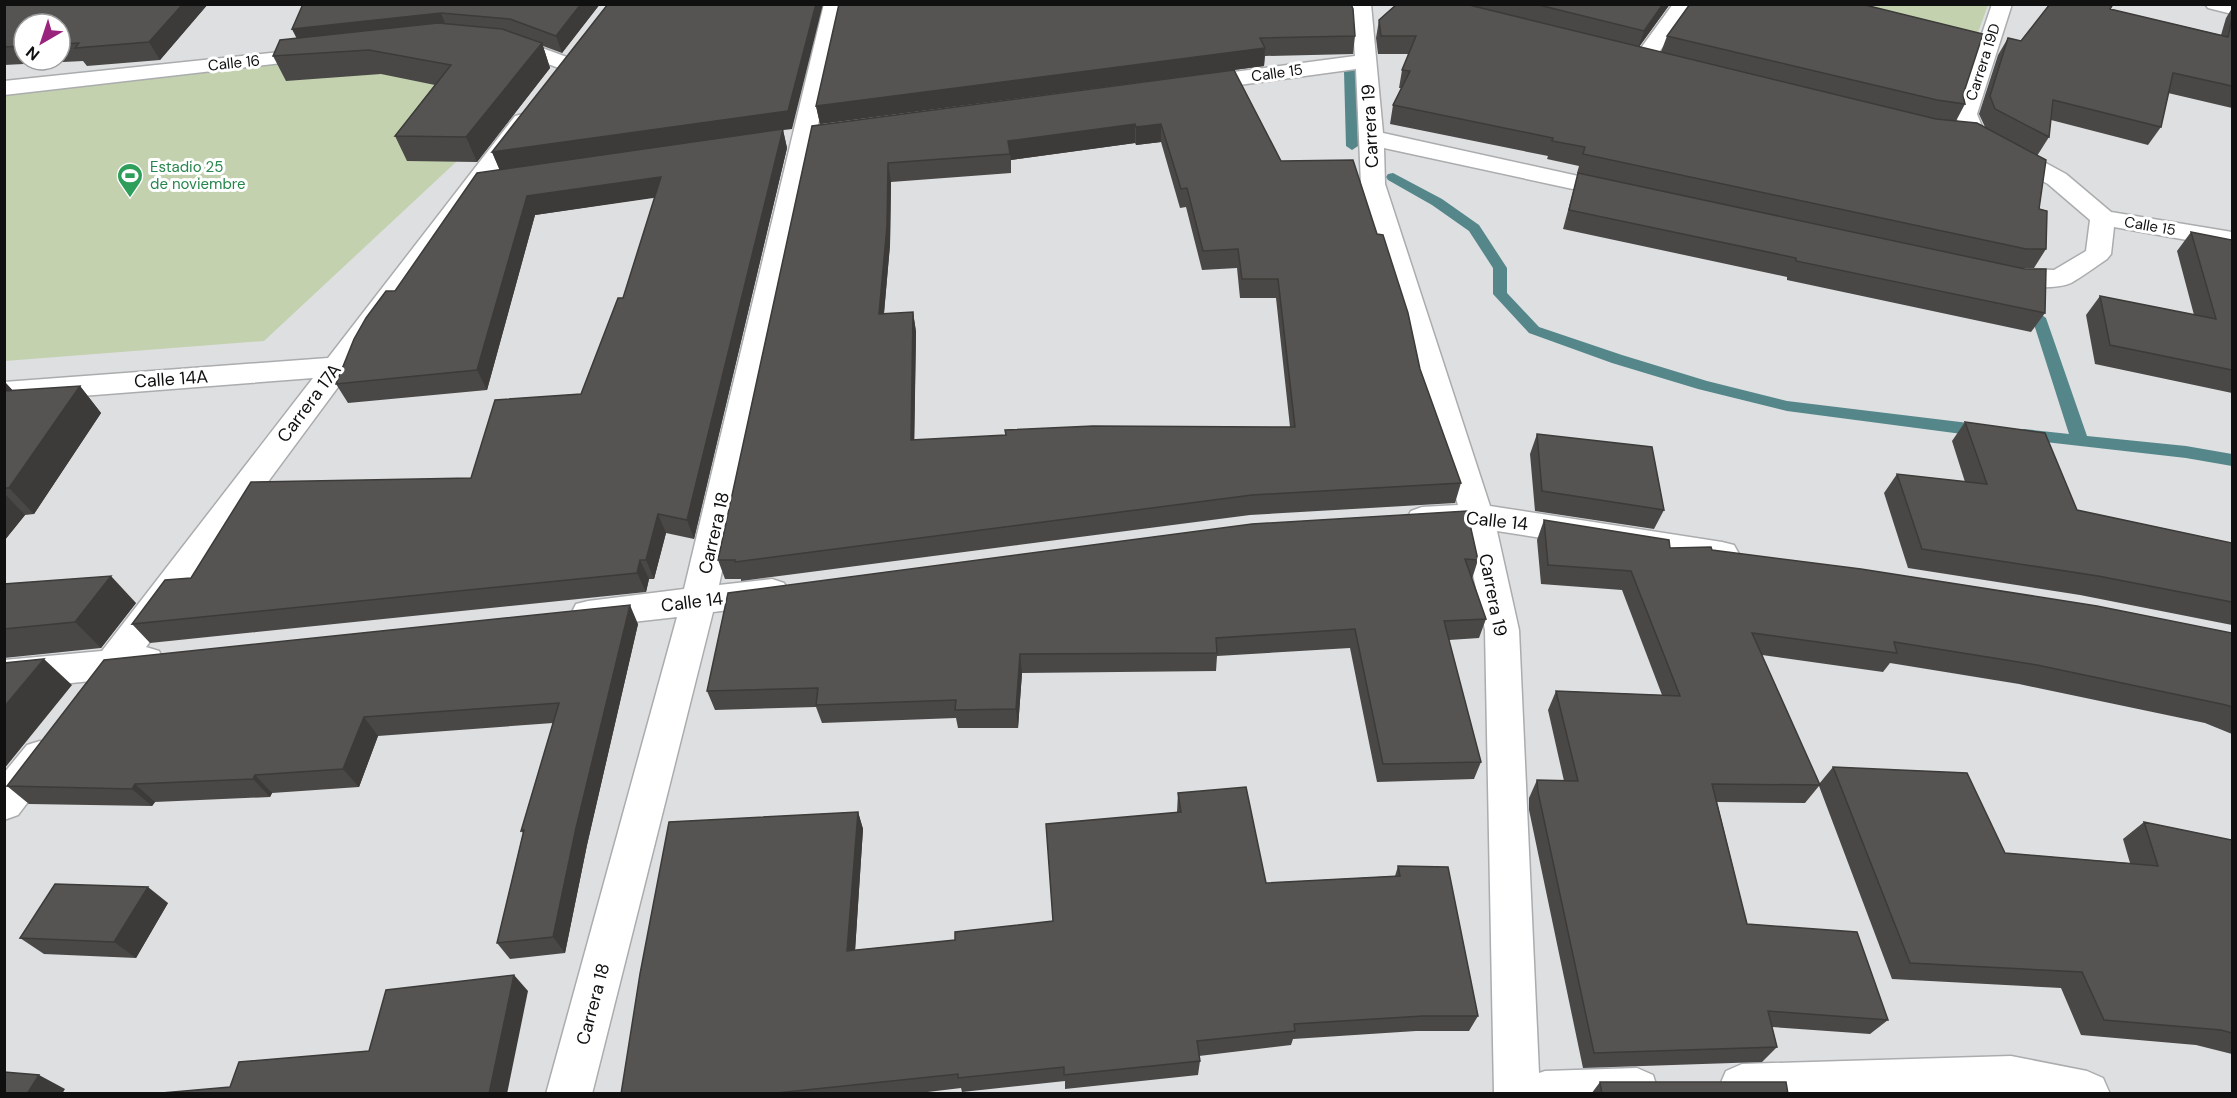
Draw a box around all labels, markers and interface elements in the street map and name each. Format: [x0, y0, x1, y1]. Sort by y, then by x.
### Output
north arrow [12, 12, 72, 72]
street label: Carrera 19D [1961, 21, 2005, 103]
text: N [22, 41, 44, 65]
street label: Calle 16 [207, 50, 261, 76]
street label: Calle 15 [1250, 59, 1304, 87]
street label: Carrera 19 [1356, 83, 1384, 169]
place label: Estadio 25 de noviembre [150, 157, 246, 194]
sports icon: Estadio 25 de noviembre [115, 161, 145, 199]
street label: Calle 15 [2123, 212, 2177, 240]
street label: Carrera 17A [272, 359, 347, 447]
street label: Calle 14A [133, 364, 209, 394]
street label: Carrera 18 [693, 490, 735, 576]
street label: Calle 14 [1465, 506, 1529, 536]
street label: Carrera 19 [1473, 551, 1513, 639]
street label: Calle 14 [660, 586, 724, 618]
street label: Carrera 18 [571, 960, 615, 1048]

